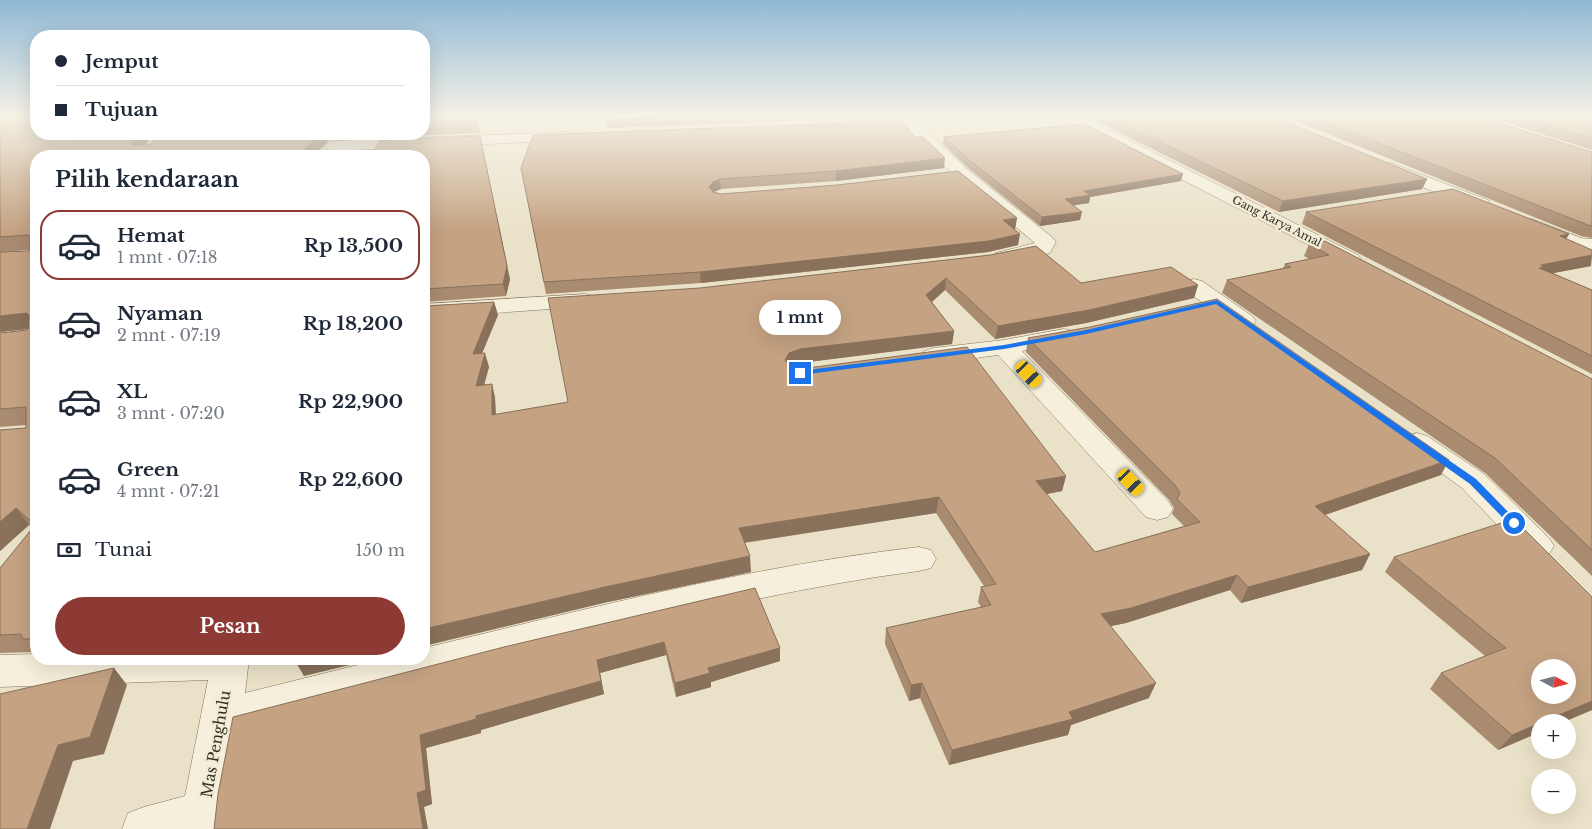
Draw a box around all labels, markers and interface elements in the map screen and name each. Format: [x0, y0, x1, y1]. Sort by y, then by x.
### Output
text: Jemput [85, 50, 159, 73]
text: Tujuan [85, 98, 158, 121]
text: Pilih kendaraan [55, 166, 239, 193]
street label: Gang Karya Amal [1230, 192, 1324, 250]
icon: car [57, 223, 102, 268]
text: Hemat [117, 224, 185, 247]
text: Rp 13,500 [304, 234, 403, 257]
text: 1 mnt · 07:18 [117, 247, 218, 267]
callout: 1 mnt [759, 300, 841, 336]
icon: car [57, 301, 102, 346]
text: Nyaman [117, 302, 203, 325]
text: 1 mnt [777, 307, 823, 327]
text: Rp 18,200 [303, 312, 403, 335]
text: 2 mnt · 07:19 [117, 325, 221, 345]
car [1013, 358, 1044, 390]
route end [789, 362, 811, 384]
icon: car [57, 379, 102, 424]
text: XL [117, 380, 147, 403]
text: Rp 22,900 [298, 390, 403, 413]
text: 3 mnt · 07:20 [117, 403, 225, 423]
icon: car [57, 457, 102, 502]
text: Green [117, 458, 179, 481]
car [1115, 466, 1146, 498]
text: Rp 22,600 [298, 468, 403, 491]
text: 4 mnt · 07:21 [117, 481, 220, 501]
route start [1503, 512, 1525, 534]
icon: cash [55, 536, 83, 564]
text: Tunai [95, 538, 152, 561]
text: 150 m [356, 540, 405, 560]
button: Pesan [55, 597, 405, 655]
north arrow [1531, 659, 1576, 704]
map controls [1531, 659, 1576, 814]
street label: Mas Penghulu [197, 689, 234, 799]
button: + [1531, 714, 1576, 759]
button: − [1531, 769, 1576, 814]

